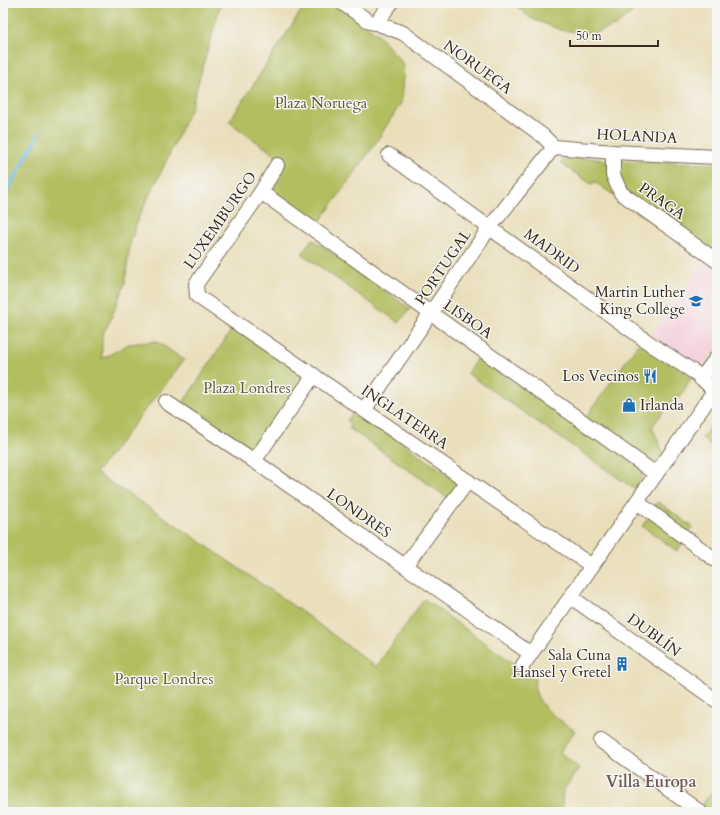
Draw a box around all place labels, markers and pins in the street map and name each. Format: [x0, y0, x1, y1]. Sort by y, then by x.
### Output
place label: Martin Luther King College [595, 282, 686, 319]
school or university icon: Martin Luther King College [688, 293, 704, 309]
place label: Los Vecinos [562, 366, 639, 386]
restaurant icon: Los Vecinos [642, 368, 658, 384]
place label: Irlanda [640, 395, 684, 415]
shop icon: Irlanda [621, 397, 637, 413]
place label: Sala Cuna Hansel y Gretel [512, 645, 612, 682]
building icon: Sala Cuna Hansel y Gretel [614, 656, 630, 672]

